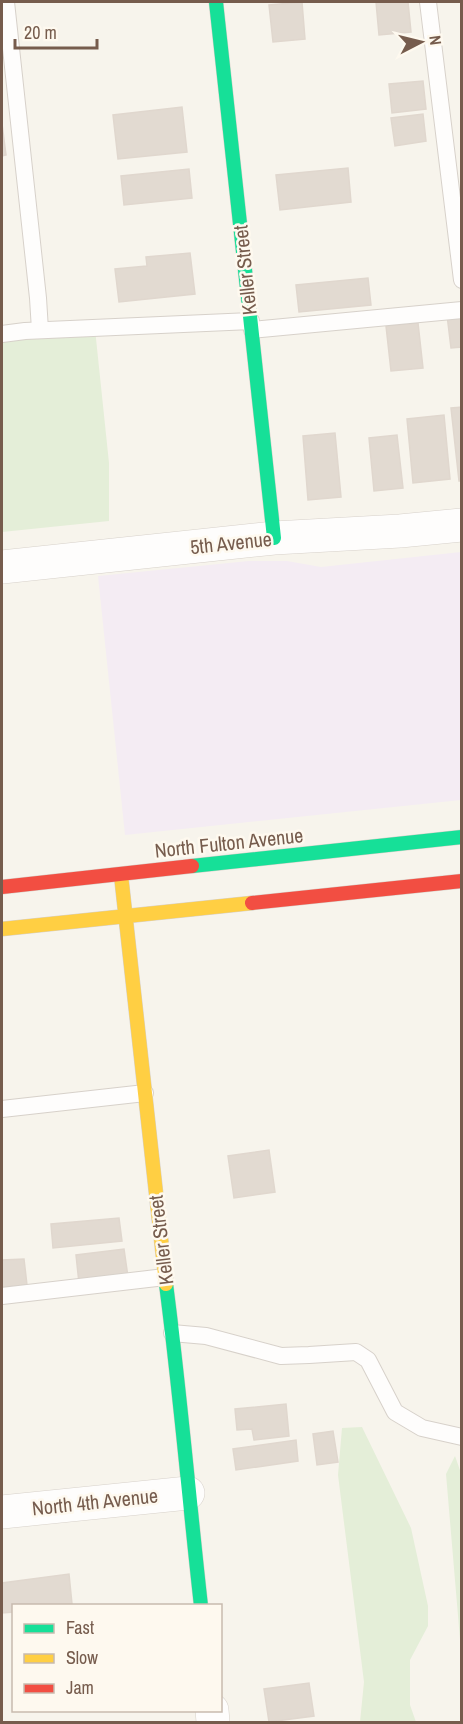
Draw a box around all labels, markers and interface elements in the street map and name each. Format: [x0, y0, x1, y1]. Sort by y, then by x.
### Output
scale bar [15, 12, 98, 50]
north arrow [391, 12, 451, 72]
text: 20 m [24, 20, 57, 45]
text: N [424, 34, 447, 46]
street label: Keller Street [226, 223, 263, 316]
street label: 5th Avenue [189, 525, 273, 560]
street label: North Fulton Avenue [153, 821, 305, 864]
street label: Keller Street [142, 1193, 179, 1286]
street label: North 4th Avenue [31, 1481, 159, 1522]
legend [12, 1604, 222, 1712]
text: Fast [66, 1615, 94, 1640]
text: Slow [66, 1645, 98, 1670]
text: Jam [66, 1675, 94, 1700]

